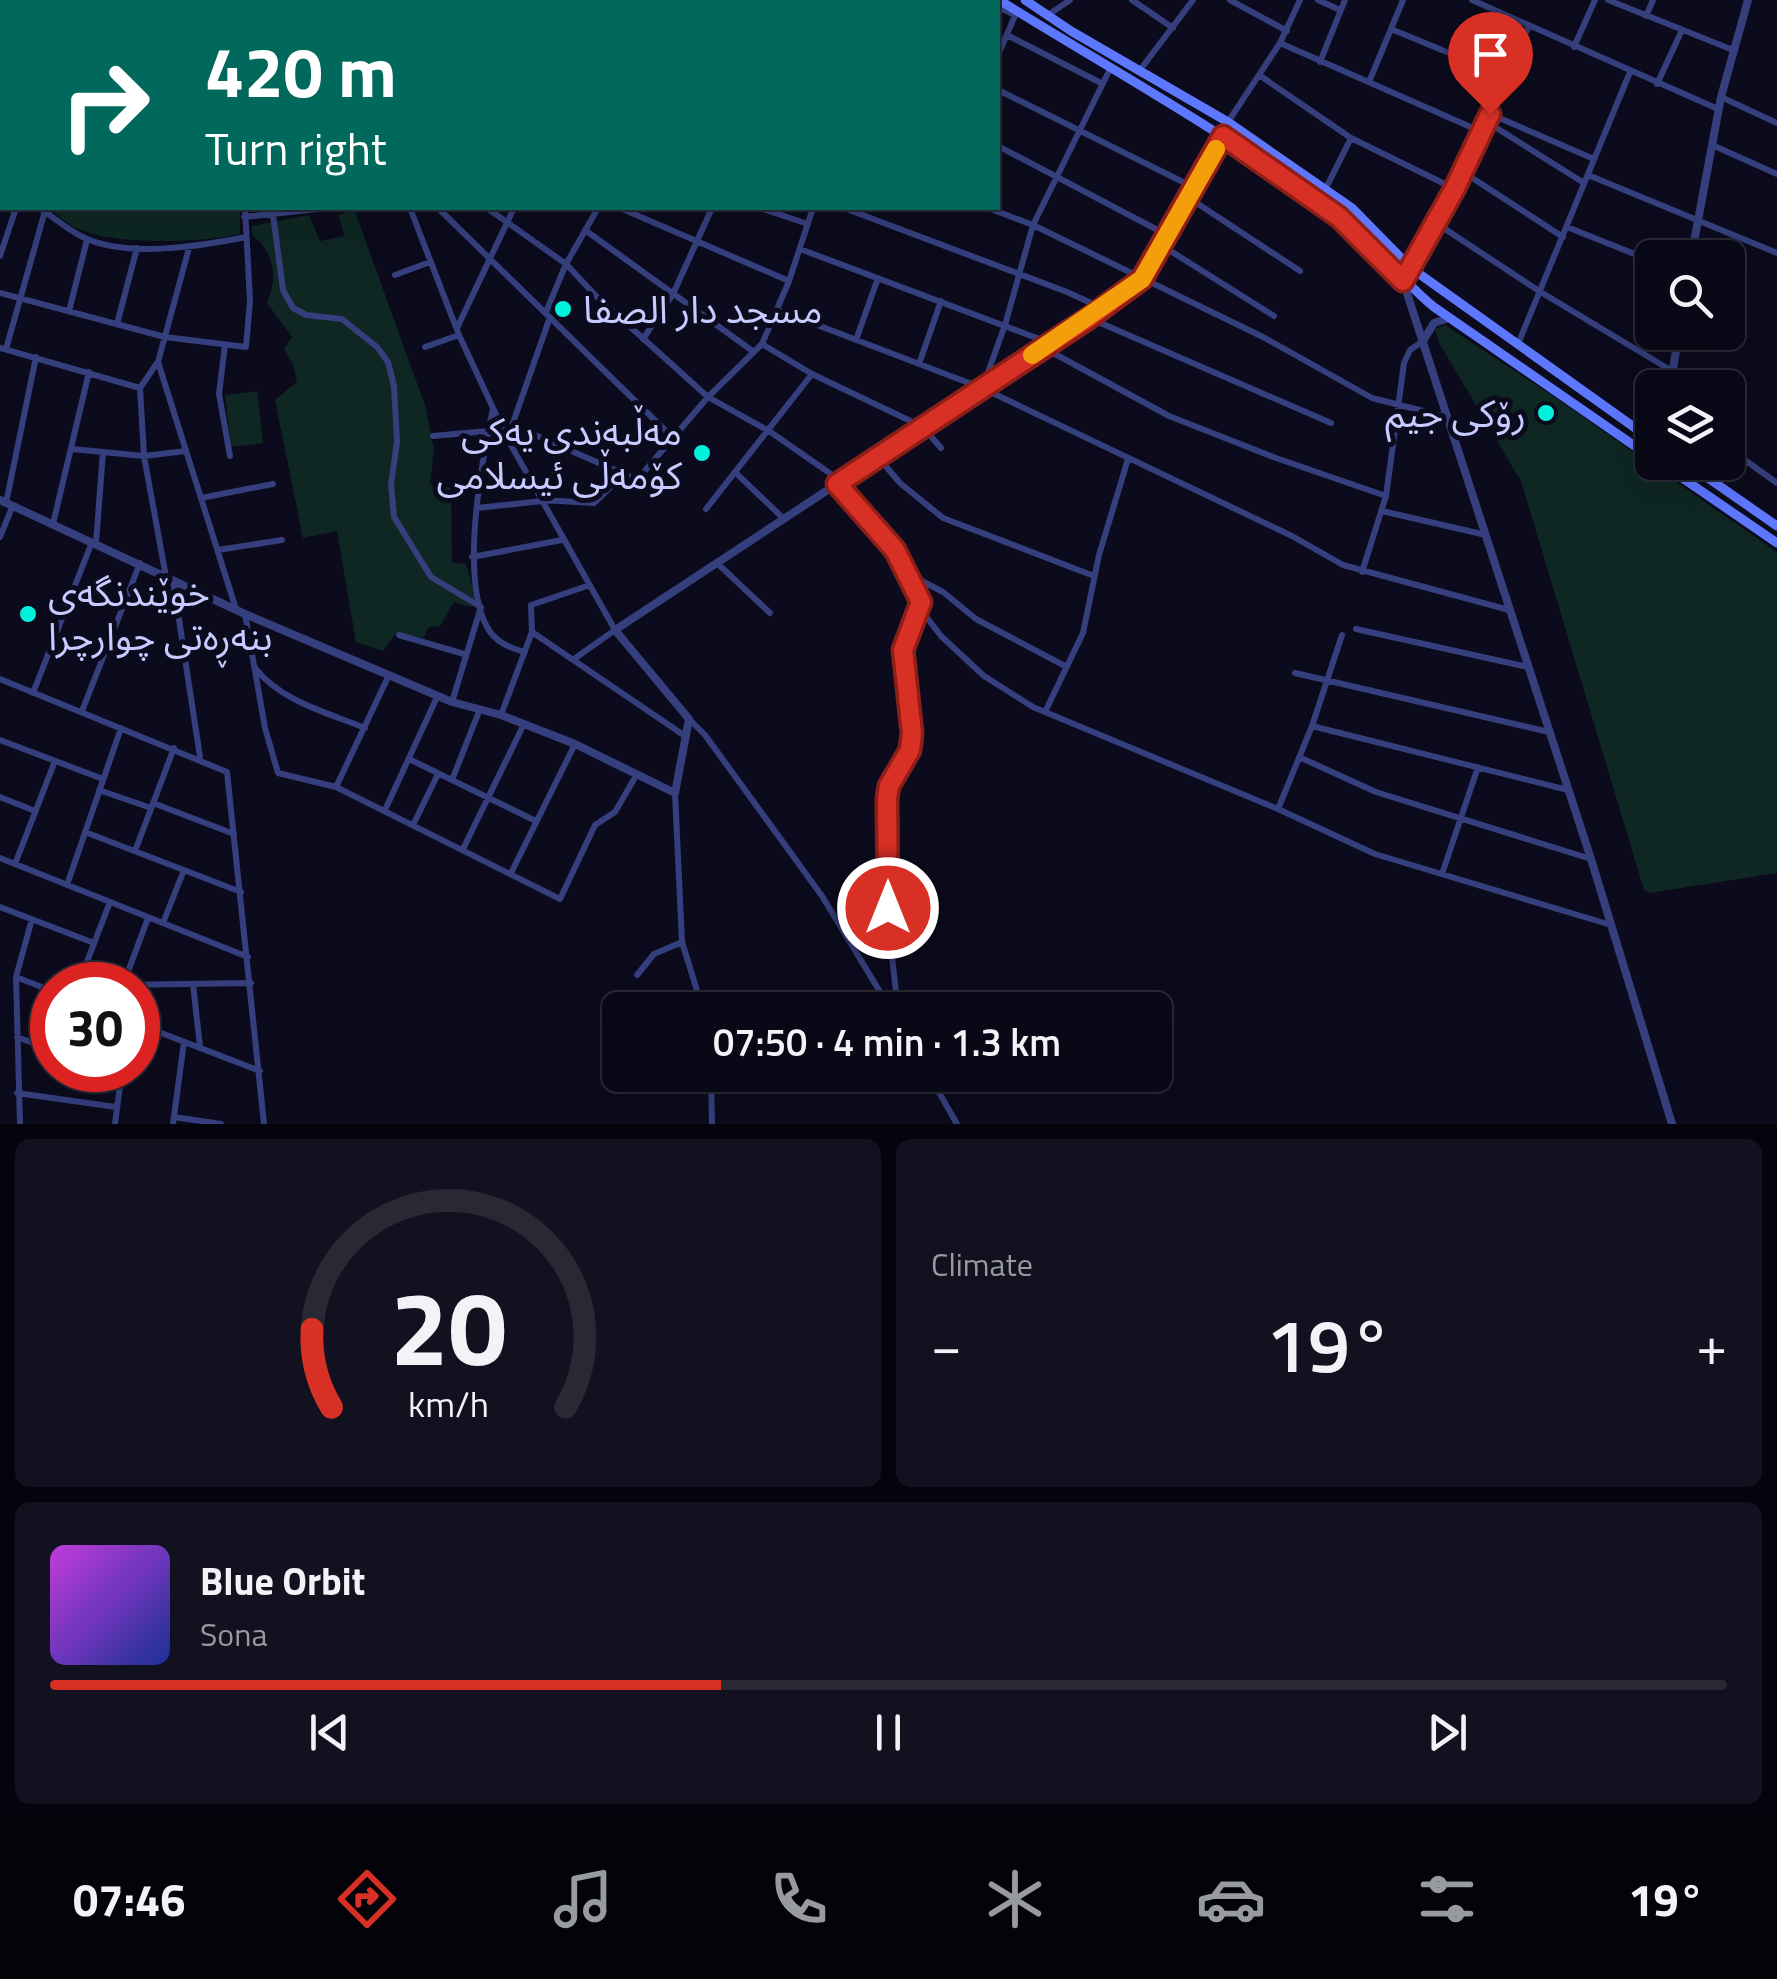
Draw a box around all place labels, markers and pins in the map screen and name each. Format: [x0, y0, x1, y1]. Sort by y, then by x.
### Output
pin [1448, 12, 1533, 115]
place label: مسجد دار الصفا [583, 280, 822, 338]
marker: مسجد دار الصفا [552, 298, 574, 320]
place label: رۆکی جیم [1385, 384, 1526, 443]
place label: مەڵبەندی یەکی کۆمەڵی ئیسلامی [436, 402, 683, 504]
marker: رۆکی جیم [1535, 402, 1557, 424]
marker: مەڵبەندی یەکی کۆمەڵی ئیسلامی [691, 442, 713, 464]
place label: خوێندنگەی بنەڕەتی چوارچرا [48, 563, 273, 668]
marker: خوێندنگەی بنەڕەتی چوارچرا [17, 603, 39, 625]

